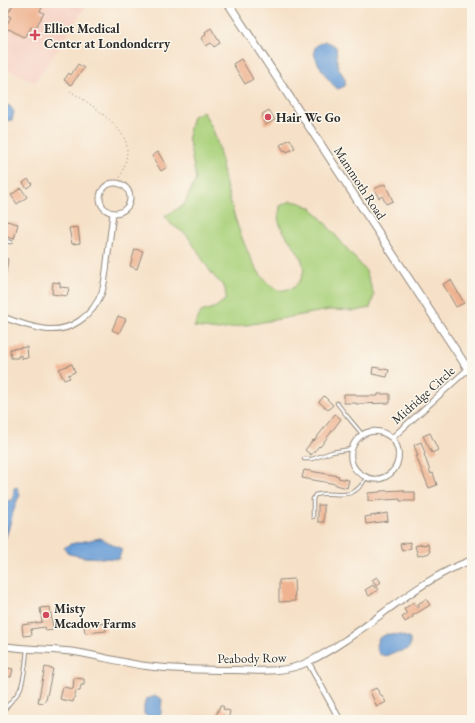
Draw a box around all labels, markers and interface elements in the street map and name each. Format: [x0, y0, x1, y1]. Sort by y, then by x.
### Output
place label: Elliot Medical Center at Londonderry [44, 20, 171, 52]
marker: Elliot Medical Center at Londonderry [29, 29, 41, 41]
place label: Hair We Go [276, 109, 341, 126]
marker: Hair We Go [263, 112, 273, 122]
street label: Mammoth Road [330, 143, 390, 223]
street label: Midridge Circle [388, 362, 458, 428]
place label: Misty Meadow Farms [54, 600, 136, 632]
marker: Misty Meadow Farms [41, 610, 51, 620]
street label: Peabody Row [217, 649, 287, 667]

